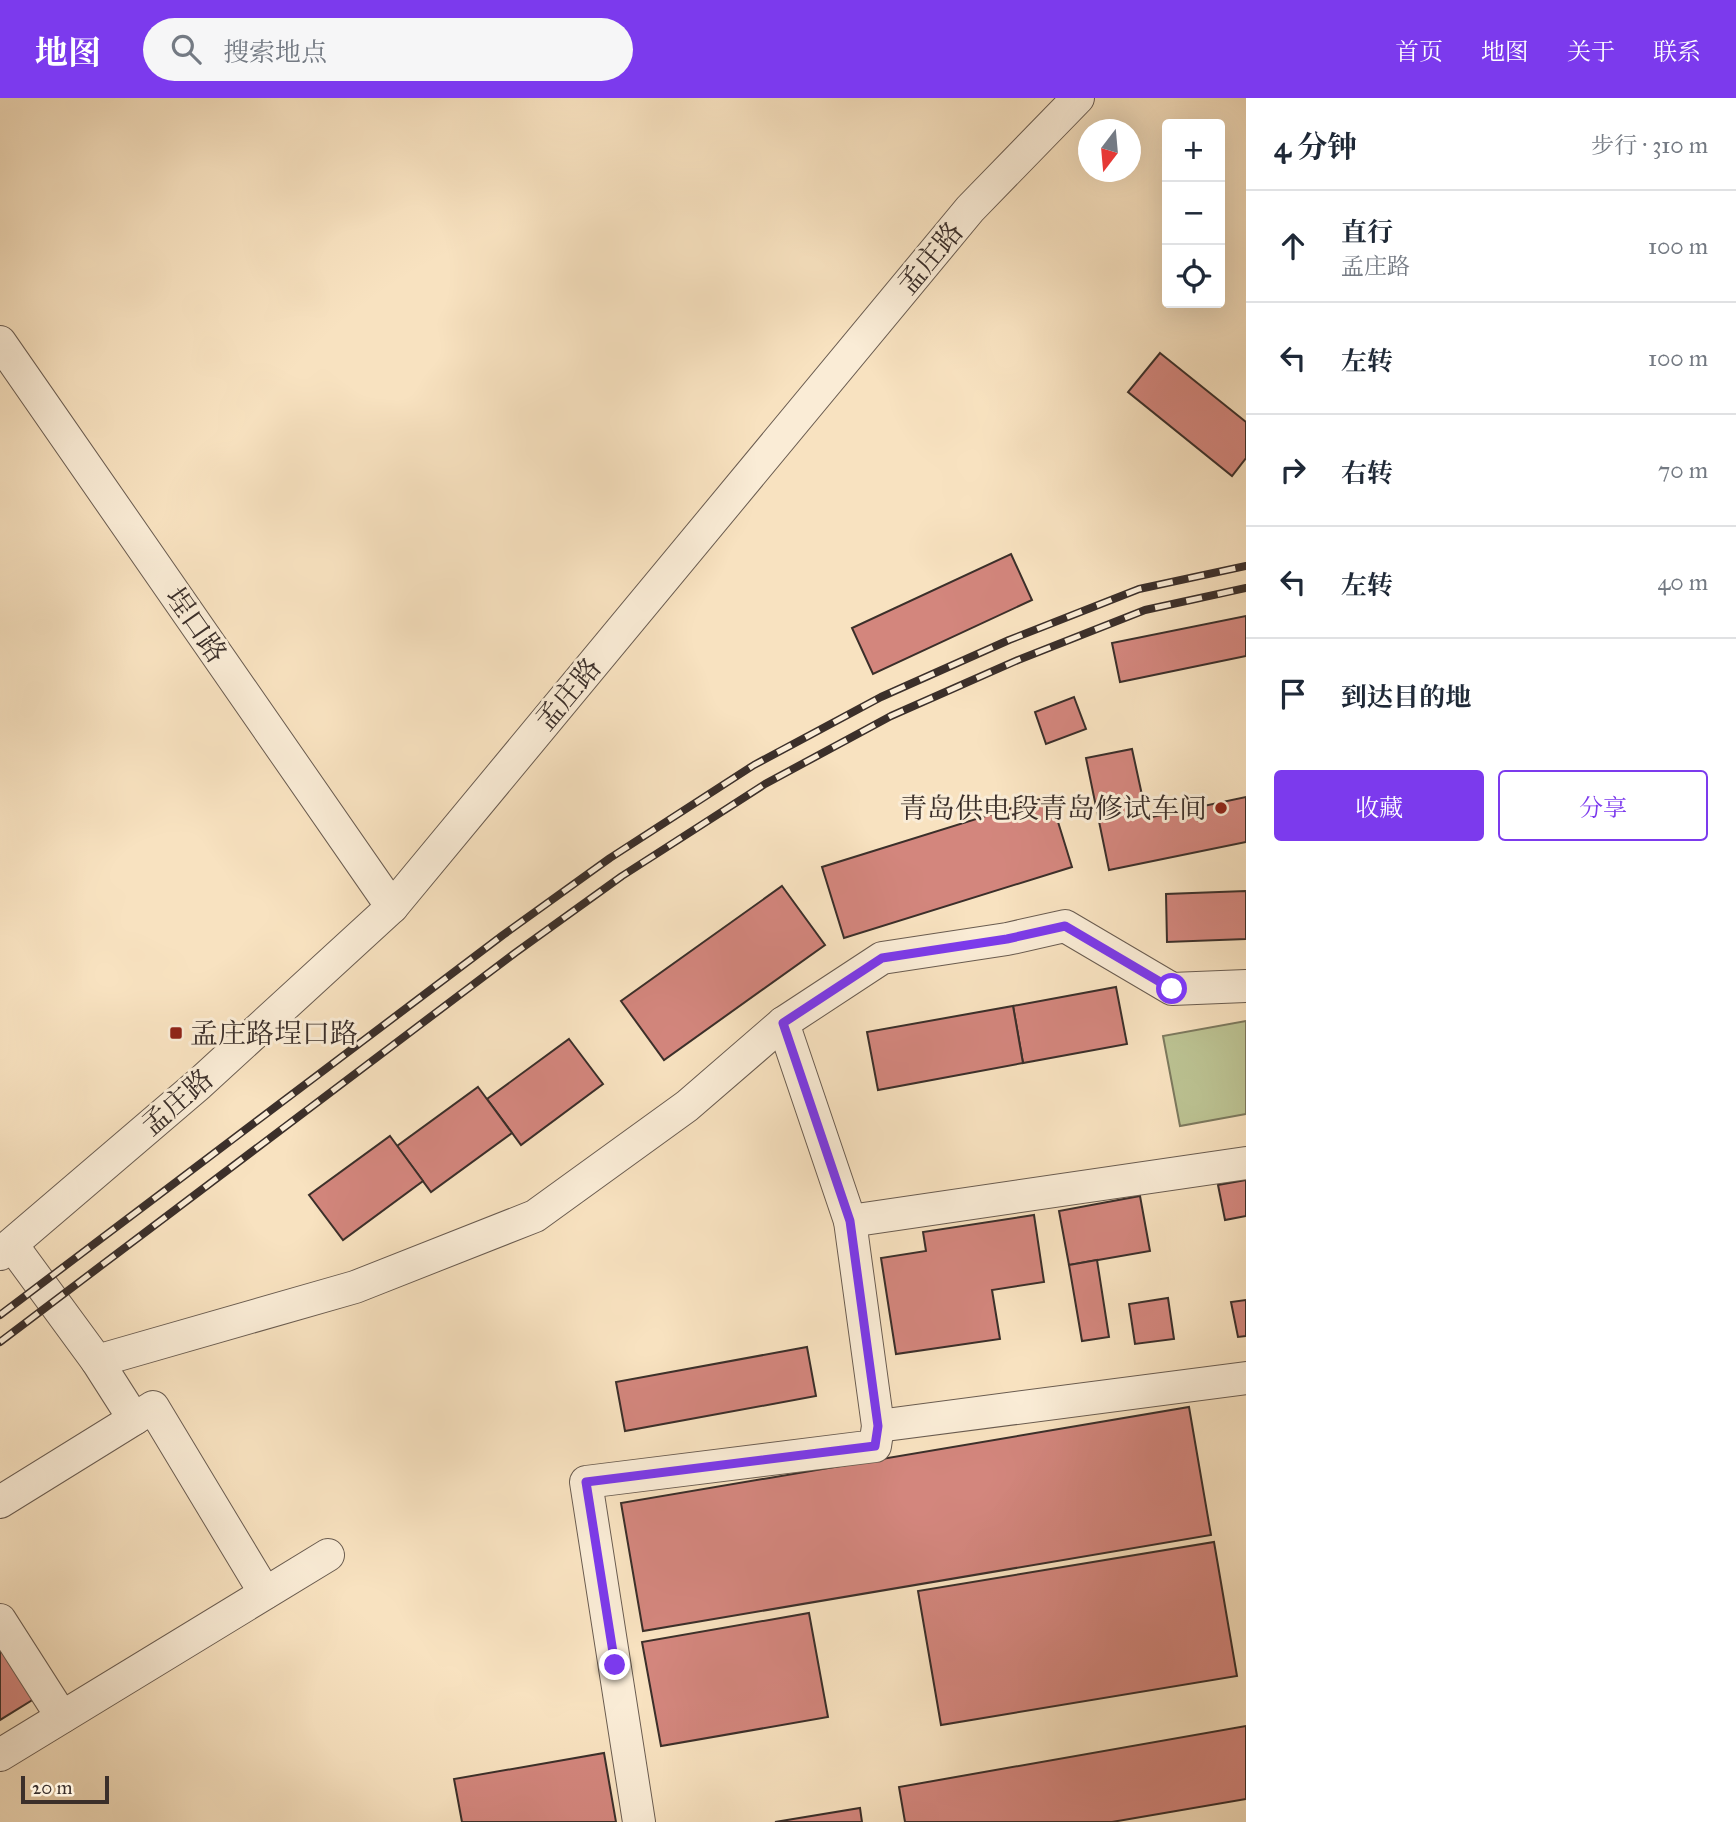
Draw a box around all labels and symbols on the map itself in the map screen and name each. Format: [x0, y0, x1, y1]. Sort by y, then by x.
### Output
north arrow [1078, 119, 1141, 182]
street label: 孟庄路 [890, 215, 970, 301]
street label: 埕口路 [158, 581, 234, 669]
street label: 孟庄路 [528, 651, 608, 737]
place label: 青岛供电段青岛修试车间 [899, 791, 1207, 826]
marker: 青岛供电段青岛修试车间 [1213, 800, 1229, 816]
route start [1156, 973, 1187, 1004]
place label: 孟庄路埕口路 [190, 1016, 358, 1051]
marker: 孟庄路埕口路 [168, 1025, 184, 1041]
street label: 孟庄路 [134, 1061, 220, 1143]
route end [599, 1649, 630, 1680]
scale bar [21, 1773, 108, 1805]

